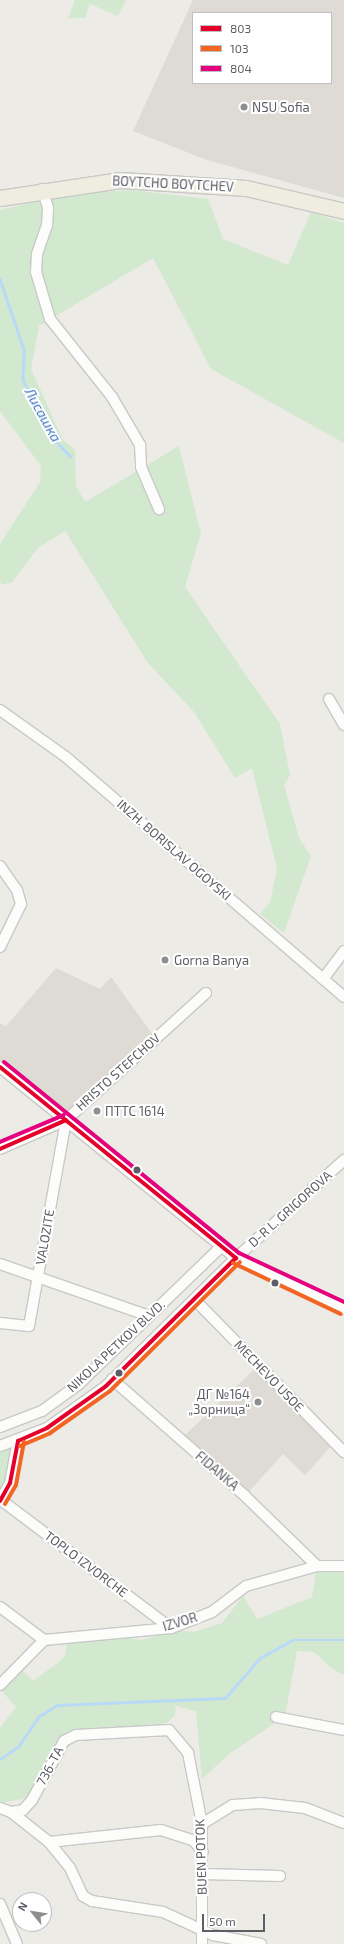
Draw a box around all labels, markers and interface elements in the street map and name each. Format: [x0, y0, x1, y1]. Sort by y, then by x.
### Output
legend [192, 12, 332, 84]
text: 803 [230, 21, 251, 35]
text: 103 [230, 41, 249, 55]
text: 804 [230, 61, 252, 75]
place label: NSU Sofia [252, 99, 310, 115]
marker: NSU Sofia [239, 102, 249, 112]
street label: BOYTCHO BOYTCHEV [112, 173, 234, 195]
water label: Лисашка [21, 385, 65, 445]
street label: INZH. BORISLAV OGOYSKI [114, 796, 234, 904]
place label: Gorna Banya [174, 952, 249, 968]
marker: Gorna Banya [159, 954, 171, 966]
street label: HRISTO STEFCHOV [73, 1030, 163, 1114]
place label: ПТТС 1614 [105, 1103, 165, 1119]
marker: ПТТС 1614 [92, 1106, 102, 1116]
unlabelled marker [132, 1165, 142, 1175]
street label: D-R L. GRIGOROVA [245, 1168, 335, 1250]
street label: VALOZITE [32, 1208, 58, 1266]
unlabelled marker [270, 1278, 280, 1288]
street label: NIKOLA PETKOV BLVD. [64, 1296, 168, 1396]
street label: MECHEVO USOE [231, 1337, 307, 1415]
unlabelled marker [114, 1368, 124, 1378]
place label: ДГ №164 „Зорница“ [188, 1387, 250, 1418]
marker: ДГ №164 „Зорница“ [253, 1397, 263, 1407]
street label: FIDANKA [192, 1448, 242, 1494]
street label: TOPLO IZVORCHE [41, 1528, 131, 1600]
street label: IZVOR [161, 1609, 199, 1635]
street label: 736-ТА [33, 1744, 67, 1788]
street label: BUEN POTOK [192, 1819, 210, 1895]
north arrow [12, 1892, 52, 1932]
text: N [14, 1900, 30, 1913]
scale bar [204, 1906, 267, 1932]
text: 50 m [209, 1914, 236, 1928]

